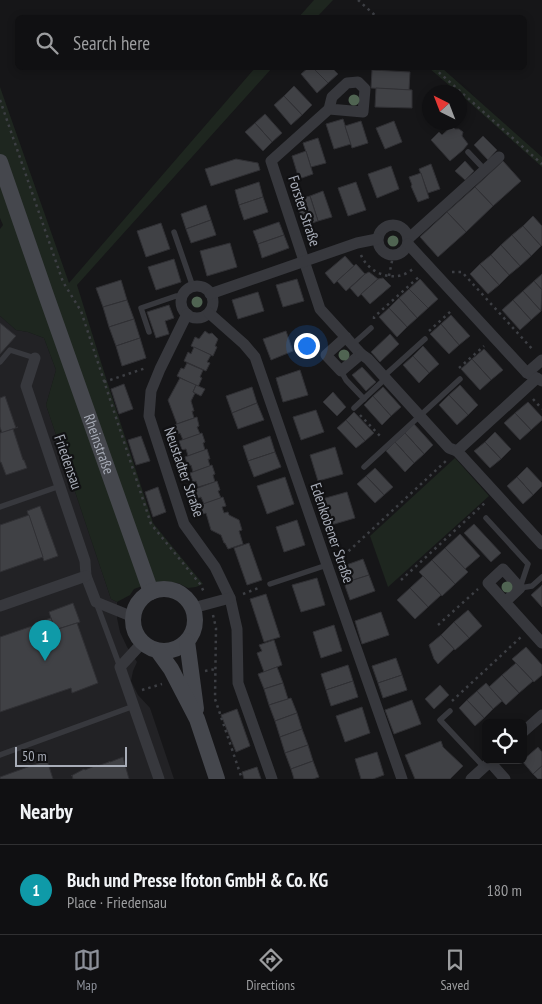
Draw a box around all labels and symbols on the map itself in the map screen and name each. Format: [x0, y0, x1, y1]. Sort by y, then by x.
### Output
north arrow [422, 85, 467, 130]
street label: Forster Straße [284, 173, 325, 249]
your location [294, 333, 320, 359]
street label: Rheinstraße [80, 411, 119, 477]
street label: Neustadter Straße [160, 424, 209, 519]
street label: Friedensau [50, 432, 87, 492]
street label: Edenkobener Straße [306, 480, 359, 585]
pin: 1 [29, 620, 61, 661]
scale bar [15, 744, 128, 767]

